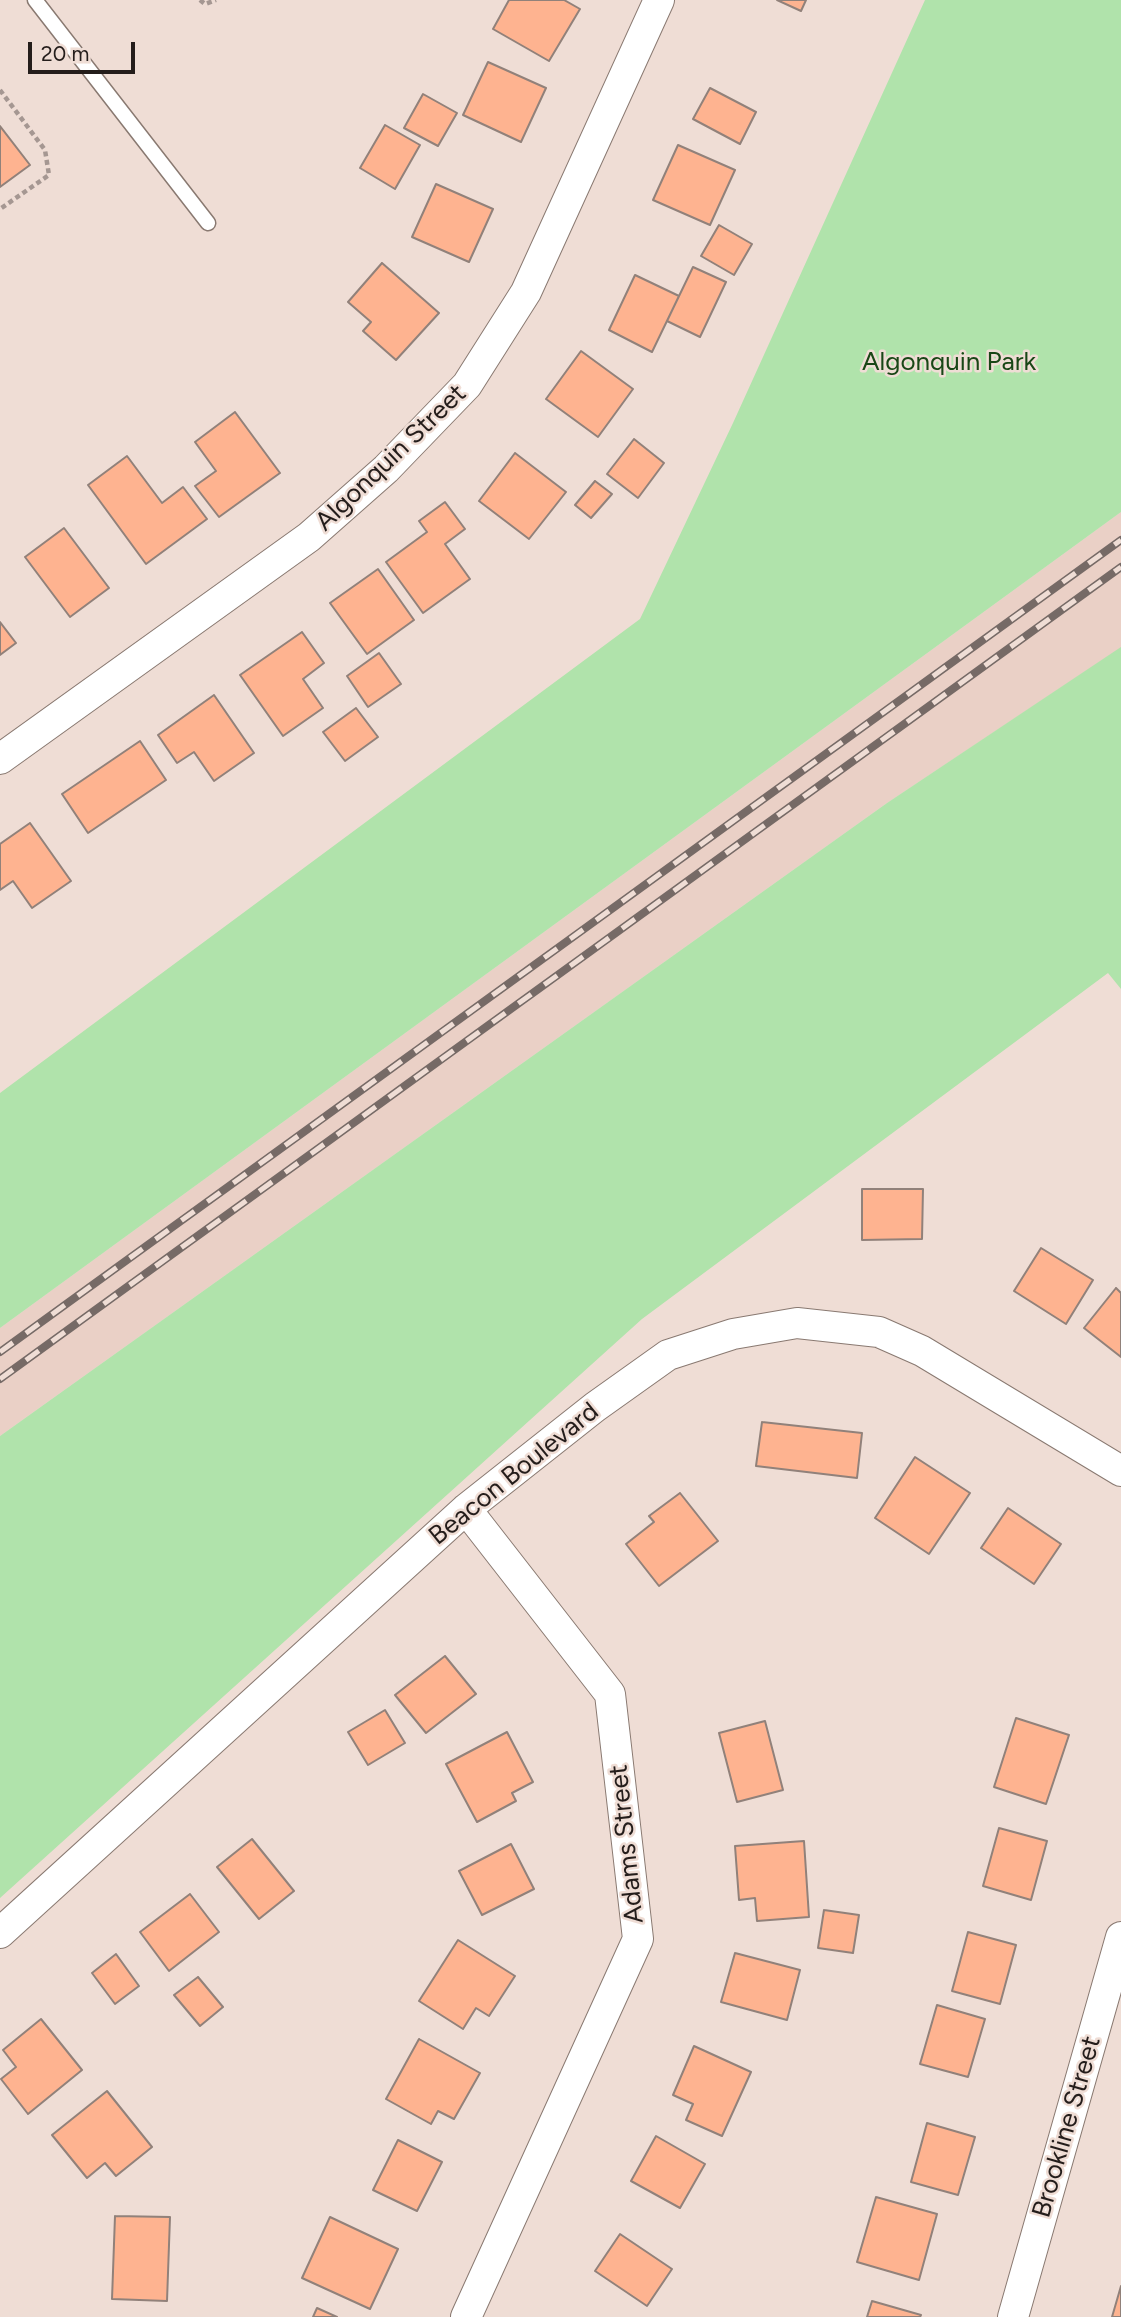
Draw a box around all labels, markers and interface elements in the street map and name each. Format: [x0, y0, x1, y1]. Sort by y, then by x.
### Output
scale bar [32, 28, 138, 72]
text: 20 m [41, 41, 89, 66]
park label: Algonquin Park [862, 346, 1036, 378]
street label: Algonquin Street [309, 378, 473, 538]
street label: Beacon Boulevard [423, 1396, 605, 1552]
street label: Adams Street [603, 1763, 651, 1925]
street label: Brookline Street [1026, 2033, 1108, 2221]

